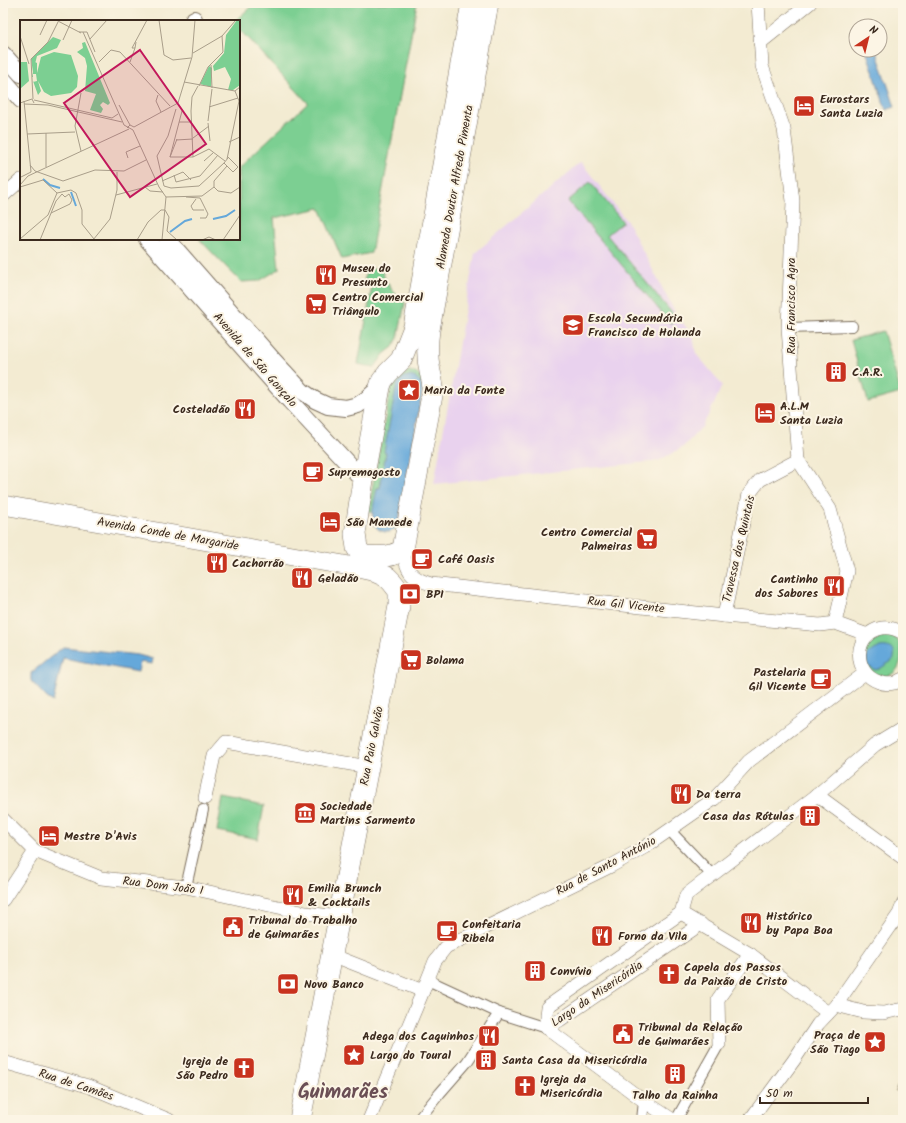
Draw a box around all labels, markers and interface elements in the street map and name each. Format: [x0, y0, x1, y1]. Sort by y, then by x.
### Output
north arrow [848, 18, 888, 58]
inset map [20, 20, 240, 240]
text: N [865, 21, 881, 40]
place label: Eurostars Santa Luzia [820, 90, 883, 123]
hotel icon: Eurostars Santa Luzia [791, 93, 817, 119]
street label: Alameda Doutor Alfredo Pimenta [431, 103, 479, 271]
street label: Rua Francisco Agra [782, 257, 801, 355]
place label: Museu do Presunto [342, 259, 391, 292]
restaurant icon: Museu do Presunto [313, 262, 339, 288]
place label: Centro Comercial Triângulo [332, 288, 424, 321]
supermarket icon: Centro Comercial Triângulo [303, 291, 329, 317]
street label: Avenida de São Gonçalo [208, 308, 302, 412]
place label: Escola Secundária Francisco de Holanda [588, 309, 701, 342]
school or university icon: Escola Secundária Francisco de Holanda [560, 312, 586, 338]
building icon: C.A.R. [823, 359, 849, 385]
place label: C.A.R. [852, 363, 883, 382]
place icon: Maria da Fonte [396, 377, 422, 403]
place label: Maria da Fonte [424, 381, 505, 400]
restaurant icon: Costeladão [232, 396, 258, 422]
place label: A.L.M Santa Luzia [780, 397, 843, 430]
place label: Costeladão [173, 400, 231, 419]
hotel icon: A.L.M Santa Luzia [752, 400, 778, 426]
cafe icon: Supremogosto [300, 459, 326, 485]
place label: Supremogosto [328, 463, 401, 482]
street label: Travessa dos Quintais [717, 494, 761, 604]
hotel icon: São Mamede [317, 509, 343, 535]
street label: Avenida Conde de Margaride [96, 512, 241, 556]
place label: São Mamede [346, 513, 412, 532]
place label: Centro Comercial Palmeiras [541, 523, 633, 556]
supermarket icon: Centro Comercial Palmeiras [634, 526, 660, 552]
cafe icon: Café Oasis [409, 546, 435, 572]
restaurant icon: Cachorrão [204, 550, 230, 576]
place label: Café Oasis [438, 550, 495, 569]
place label: Cachorrão [232, 554, 285, 573]
restaurant icon: Geladão [289, 565, 315, 591]
place label: Geladão [318, 569, 359, 588]
place label: Cantinho dos Sabores [755, 570, 819, 603]
restaurant icon: Cantinho dos Sabores [821, 573, 847, 599]
bank icon: BPI [397, 581, 423, 607]
place label: BPI [426, 585, 444, 604]
street label: Rua Gil Vicente [586, 591, 666, 619]
supermarket icon: Bolama [398, 647, 424, 673]
place label: Bolama [426, 651, 464, 670]
place label: Pastelaria Gil Vicente [749, 663, 806, 696]
cafe icon: Pastelaria Gil Vicente [808, 666, 834, 692]
street label: Rua Paio Galvão [355, 705, 389, 787]
restaurant icon: Da terra [668, 781, 694, 807]
place label: Da terra [696, 785, 741, 804]
place label: Sociedade Martins Sarmento [320, 797, 416, 830]
museum icon: Sociedade Martins Sarmento [292, 800, 318, 826]
building icon: Casa das Rótulas [797, 803, 823, 829]
place label: Casa das Rótulas [703, 807, 794, 826]
hotel icon: Mestre D'Avis [36, 823, 62, 849]
place label: Mestre D'Avis [64, 827, 137, 846]
street label: Rua de Santo António [552, 832, 660, 900]
street label: Rua Dom João I [121, 872, 205, 900]
place label: Emilia Brunch & Cocktails [308, 879, 382, 912]
restaurant icon: Emilia Brunch & Cocktails [280, 882, 306, 908]
place label: Histórico by Papa Boa [766, 907, 833, 940]
restaurant icon: Histórico by Papa Boa [738, 910, 764, 936]
place label: Tribunal do Trabalho de Guimarães [248, 911, 358, 944]
public building icon: Tribunal do Trabalho de Guimarães [220, 914, 246, 940]
place label: Confeitaria Ribela [462, 915, 521, 948]
cafe icon: Confeitaria Ribela [434, 918, 460, 944]
restaurant icon: Forno da Vila [589, 923, 615, 949]
place label: Forno da Vila [618, 927, 687, 946]
street label: Largo da Misericórdia [547, 956, 647, 1032]
building icon: Convívio [522, 958, 548, 984]
place label: Capela dos Passos da Paixão de Cristo [684, 958, 788, 991]
church icon: Capela dos Passos da Paixão de Cristo [656, 961, 682, 987]
place label: Convívio [550, 962, 592, 981]
bank icon: Novo Banco [275, 971, 301, 997]
place label: Novo Banco [304, 975, 364, 994]
place label: Tribunal da Relação de Guimarães [638, 1018, 743, 1051]
public building icon: Tribunal da Relação de Guimarães [610, 1021, 636, 1047]
restaurant icon: Adega dos Caquinhos [476, 1023, 502, 1049]
place label: Praça de São Tiago [810, 1026, 861, 1059]
place label: Adega dos Caquinhos [362, 1027, 474, 1046]
place icon: Praça de São Tiago [862, 1029, 888, 1055]
place icon: Largo do Toural [341, 1042, 367, 1068]
place label: Largo do Toural [370, 1046, 452, 1065]
building icon: Santa Casa da Misericórdia [473, 1047, 499, 1073]
place label: Santa Casa da Misericórdia [502, 1051, 647, 1070]
place label: Igreja de São Pedro [176, 1052, 229, 1085]
church icon: Igreja de São Pedro [231, 1055, 257, 1081]
building icon: Talho da Rainha [662, 1061, 688, 1087]
street label: Rua de Camões [36, 1064, 116, 1106]
place label: Igreja da Misericórdia [540, 1070, 602, 1103]
church icon: Igreja da Misericórdia [512, 1073, 538, 1099]
district label: Guimarães [298, 1077, 389, 1109]
scale bar [760, 1079, 868, 1105]
text: 50 m [766, 1084, 793, 1103]
place label: Talho da Rainha [632, 1086, 718, 1105]

